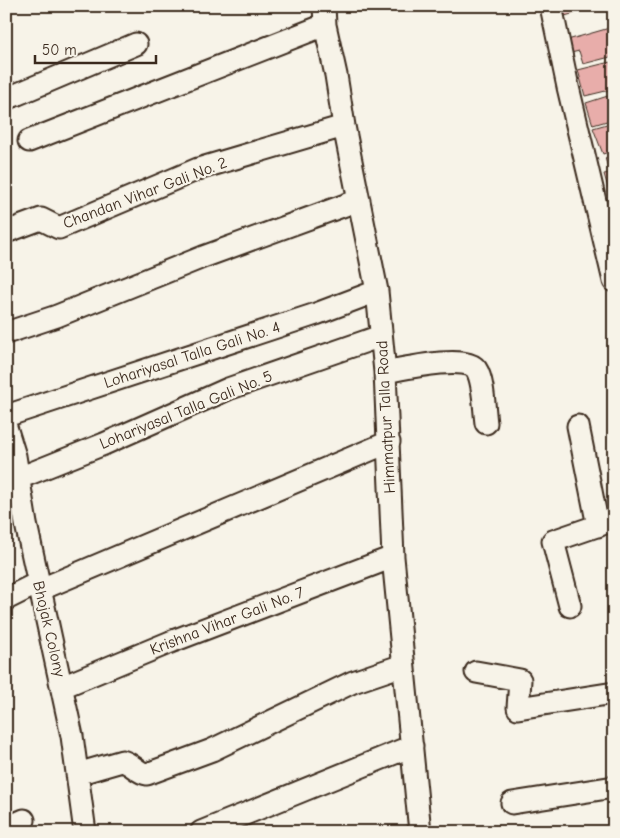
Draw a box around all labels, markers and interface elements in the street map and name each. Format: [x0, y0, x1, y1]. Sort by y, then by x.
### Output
scale bar [35, 32, 156, 64]
text: 50 m [42, 41, 77, 59]
street label: Chandan Vihar Gali No. 2 [60, 153, 230, 233]
street label: Lohariyasal Talla Gali No. 4 [102, 318, 282, 392]
street label: Himmatpur Talla Road [373, 340, 399, 494]
street label: Lohariyasal Talla Gali No. 5 [97, 367, 275, 453]
street label: Bhojak Colony [29, 579, 69, 680]
street label: Krishna Vihar Gali No. 7 [147, 583, 307, 659]

